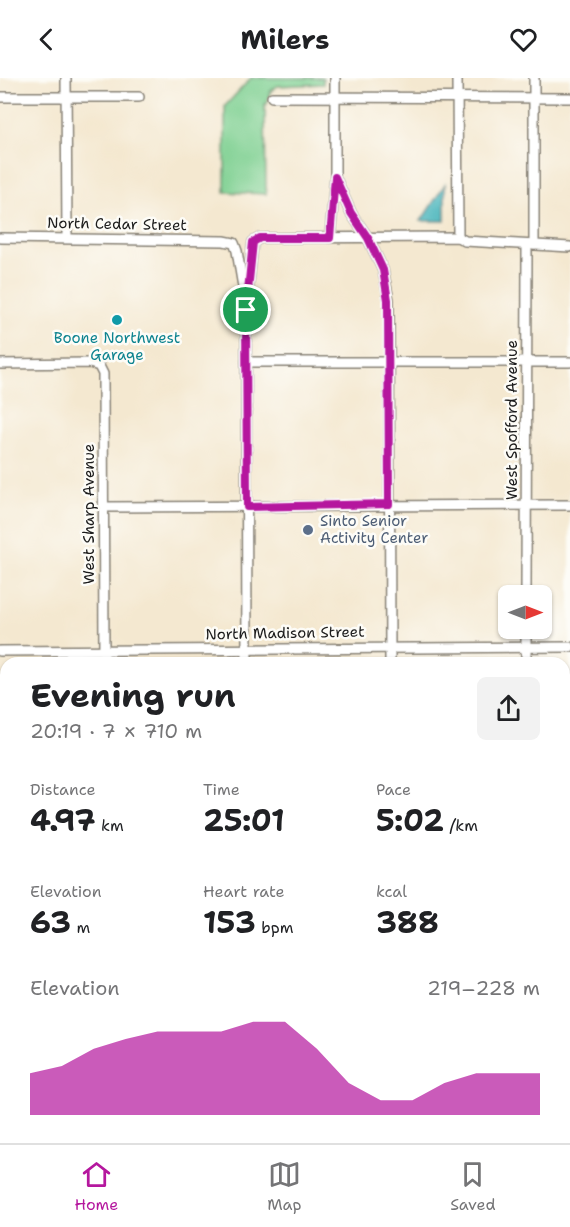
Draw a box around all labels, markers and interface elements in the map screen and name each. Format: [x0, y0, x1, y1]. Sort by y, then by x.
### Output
text: Milers [241, 21, 330, 58]
icon: back [30, 23, 63, 56]
icon: heart [507, 23, 540, 56]
street label: North Cedar Street [47, 213, 187, 235]
pin [220, 284, 271, 335]
icon: arrive [229, 293, 262, 326]
marker: Boone Northwest Garage [110, 313, 124, 327]
place label: Boone Northwest Garage [54, 328, 180, 365]
street label: West Spofford Avenue [502, 340, 522, 500]
street label: West Sharp Avenue [79, 444, 99, 584]
place label: Sinto Senior Activity Center [320, 511, 428, 548]
marker: Sinto Senior Activity Center [301, 523, 315, 537]
north arrow [498, 585, 552, 639]
map controls [498, 585, 552, 639]
street label: North Madison Street [205, 622, 365, 644]
text: Evening run [30, 673, 236, 718]
button: share [477, 677, 540, 740]
text: 20:19 · 7 × 710 m [30, 718, 202, 744]
text: Distance [30, 779, 96, 800]
text: Time [203, 779, 240, 800]
text: Pace [376, 779, 411, 800]
text: 4.97 [30, 800, 96, 841]
text: 25:01 [203, 800, 285, 841]
text: 5:02 [376, 800, 444, 841]
text: km [96, 815, 124, 836]
text: /km [444, 815, 478, 836]
text: Elevation [30, 881, 102, 902]
text: Heart rate [203, 881, 285, 902]
text: kcal [376, 881, 407, 902]
text: 63 [30, 902, 71, 943]
text: 153 [203, 902, 256, 943]
text: 388 [376, 902, 439, 943]
text: m [71, 917, 90, 938]
text: bpm [256, 917, 294, 938]
text: Elevation [30, 975, 120, 1001]
text: 219–228 m [427, 975, 540, 1001]
tab: Home [74, 1158, 118, 1215]
tab: Map [267, 1158, 301, 1215]
tab: Saved [450, 1158, 496, 1215]

